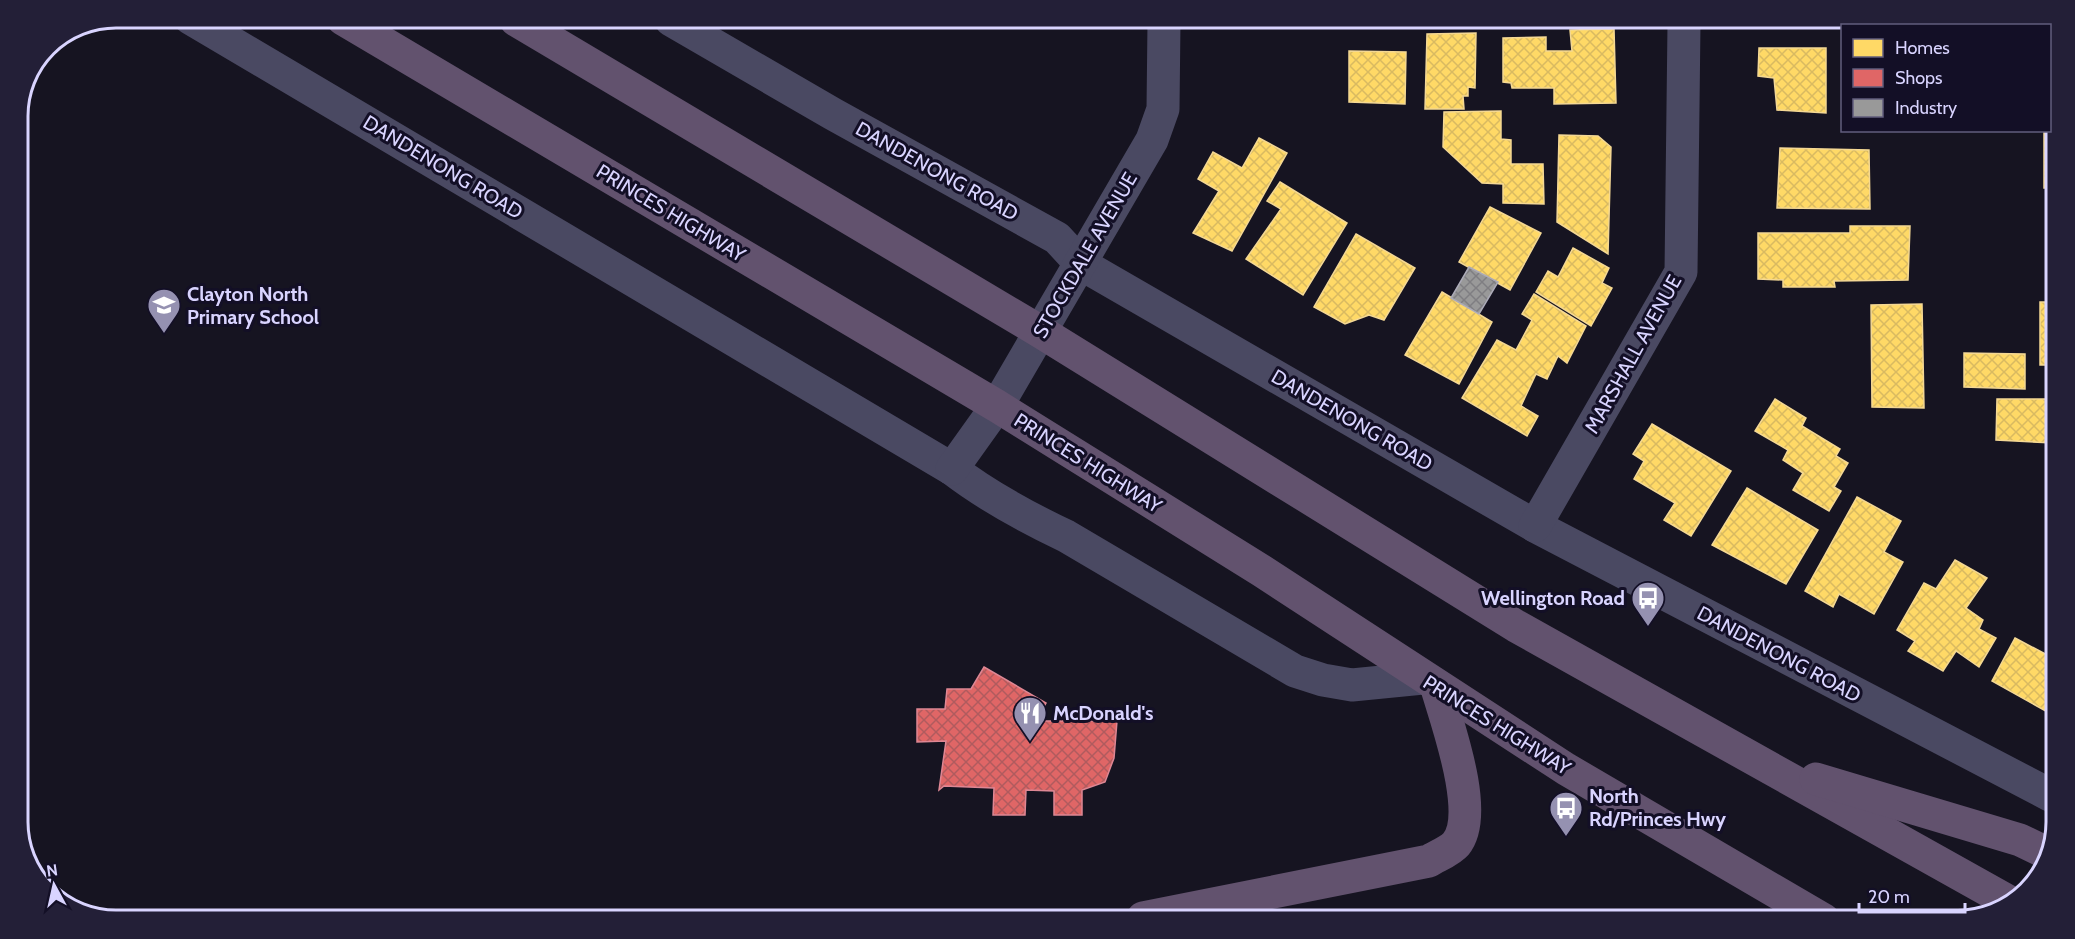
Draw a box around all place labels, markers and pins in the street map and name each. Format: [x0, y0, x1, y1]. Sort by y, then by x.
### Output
place label: Clayton North Primary School [187, 282, 319, 329]
school or university icon: Clayton North Primary School [146, 287, 182, 334]
bus stop icon: Wellington Road [1630, 580, 1666, 627]
place label: Wellington Road [1481, 586, 1625, 610]
restaurant icon: McDonald's [1012, 695, 1048, 742]
place label: McDonald's [1053, 701, 1154, 725]
place label: North Rd/Princes Hwy [1589, 784, 1726, 831]
bus stop icon: North Rd/Princes Hwy [1548, 790, 1584, 837]

